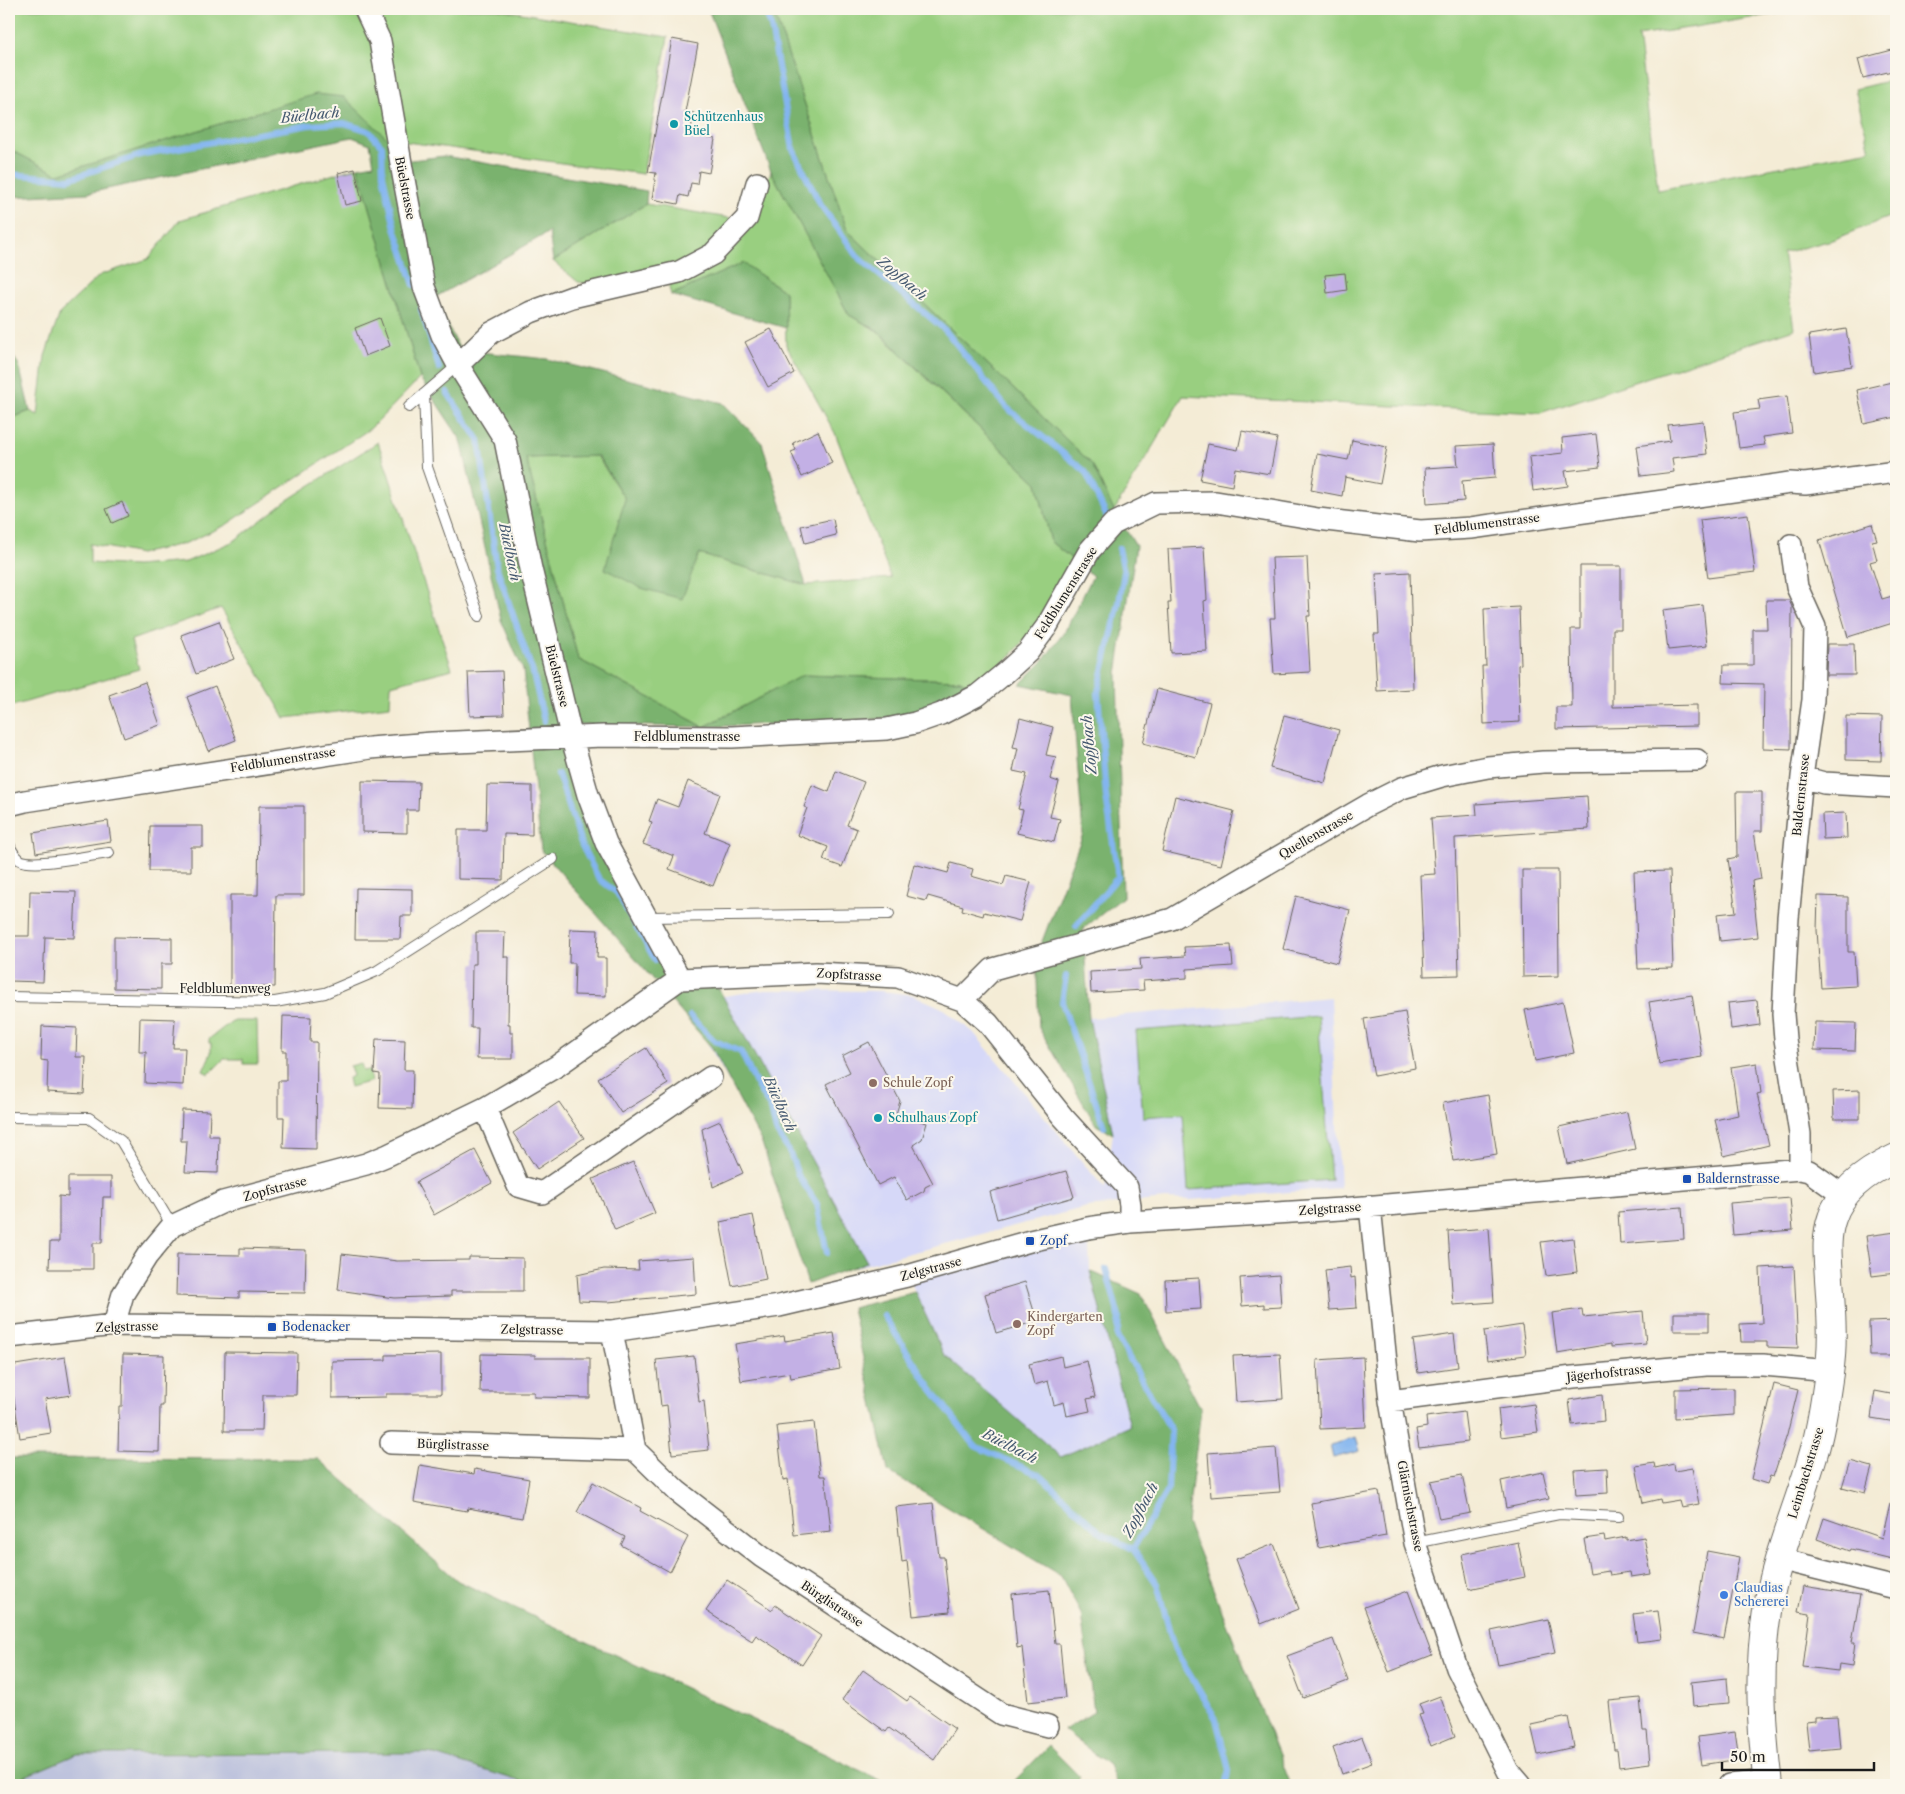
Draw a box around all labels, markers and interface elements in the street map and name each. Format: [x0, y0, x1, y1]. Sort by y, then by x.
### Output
water label: Büelbach [279, 103, 340, 127]
place label: Schützenhaus Büel [684, 109, 763, 138]
marker: Schützenhaus Büel [668, 118, 680, 130]
street label: Büelstrasse [392, 155, 419, 221]
water label: Zopfbach [873, 251, 931, 304]
street label: Feldblumenstrasse [1433, 510, 1541, 537]
water label: Büelbach [495, 520, 525, 583]
street label: Feldblumenstrasse [1031, 543, 1100, 642]
street label: Büelstrasse [542, 643, 573, 709]
water label: Zopfbach [1077, 714, 1101, 777]
street label: Feldblumenstrasse [634, 729, 740, 744]
street label: Feldblumenstrasse [229, 744, 337, 775]
street label: Baldernstrasse [1789, 753, 1812, 837]
street label: Quellenstrasse [1276, 807, 1356, 862]
street label: Zopfstrasse [816, 965, 882, 984]
street label: Feldblumenweg [180, 981, 271, 996]
water label: Büelbach [759, 1072, 800, 1135]
place label: Schule Zopf [883, 1075, 954, 1090]
marker: Schule Zopf [867, 1077, 879, 1089]
place label: Schulhaus Zopf [888, 1110, 978, 1125]
marker: Schulhaus Zopf [872, 1112, 884, 1124]
place label: Baldernstrasse [1697, 1171, 1780, 1186]
street label: Zopfstrasse [242, 1173, 308, 1204]
marker: Baldernstrasse [1681, 1173, 1693, 1185]
street label: Zelgstrasse [1298, 1199, 1362, 1218]
place label: Zopf [1040, 1233, 1069, 1248]
marker: Zopf [1024, 1235, 1036, 1247]
street label: Zelgstrasse [899, 1253, 963, 1284]
place label: Kindergarten Zopf [1027, 1309, 1103, 1338]
street label: Zelgstrasse [95, 1318, 159, 1335]
marker: Kindergarten Zopf [1011, 1318, 1023, 1330]
place label: Bodenacker [282, 1319, 350, 1334]
marker: Bodenacker [266, 1321, 278, 1333]
street label: Zelgstrasse [501, 1321, 564, 1338]
street label: Jägerhofstrasse [1564, 1361, 1653, 1385]
water label: Büelbach [979, 1424, 1040, 1467]
street label: Leimbachstrasse [1785, 1425, 1827, 1520]
street label: Bürglistrasse [417, 1436, 490, 1453]
street label: Glärnischstrasse [1394, 1459, 1427, 1553]
water label: Zopfbach [1118, 1479, 1162, 1541]
street label: Bürglistrasse [798, 1577, 867, 1630]
place label: Claudias Schererei [1734, 1580, 1789, 1609]
marker: Claudias Schererei [1718, 1589, 1730, 1601]
scale bar [1722, 1739, 1875, 1771]
text: 50 m [1730, 1747, 1766, 1766]

